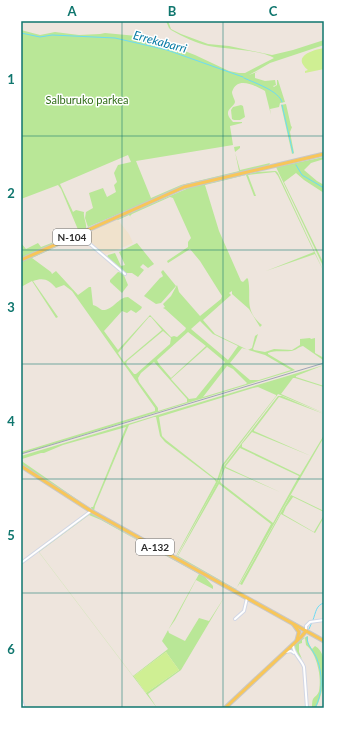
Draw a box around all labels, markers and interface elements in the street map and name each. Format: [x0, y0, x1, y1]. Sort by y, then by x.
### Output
text: A [66, 3, 77, 19]
text: B [168, 3, 177, 19]
text: C [269, 3, 278, 19]
water label: Errekabarri [132, 27, 189, 56]
text: 1 [7, 71, 15, 87]
park label: Salburuko parkea [46, 93, 128, 106]
text: 2 [7, 185, 15, 201]
road number: N-104 [53, 229, 91, 245]
text: 3 [7, 299, 15, 315]
text: 4 [7, 413, 15, 429]
text: 5 [7, 527, 15, 543]
road number: A-132 [136, 539, 174, 555]
text: 6 [7, 641, 15, 657]

